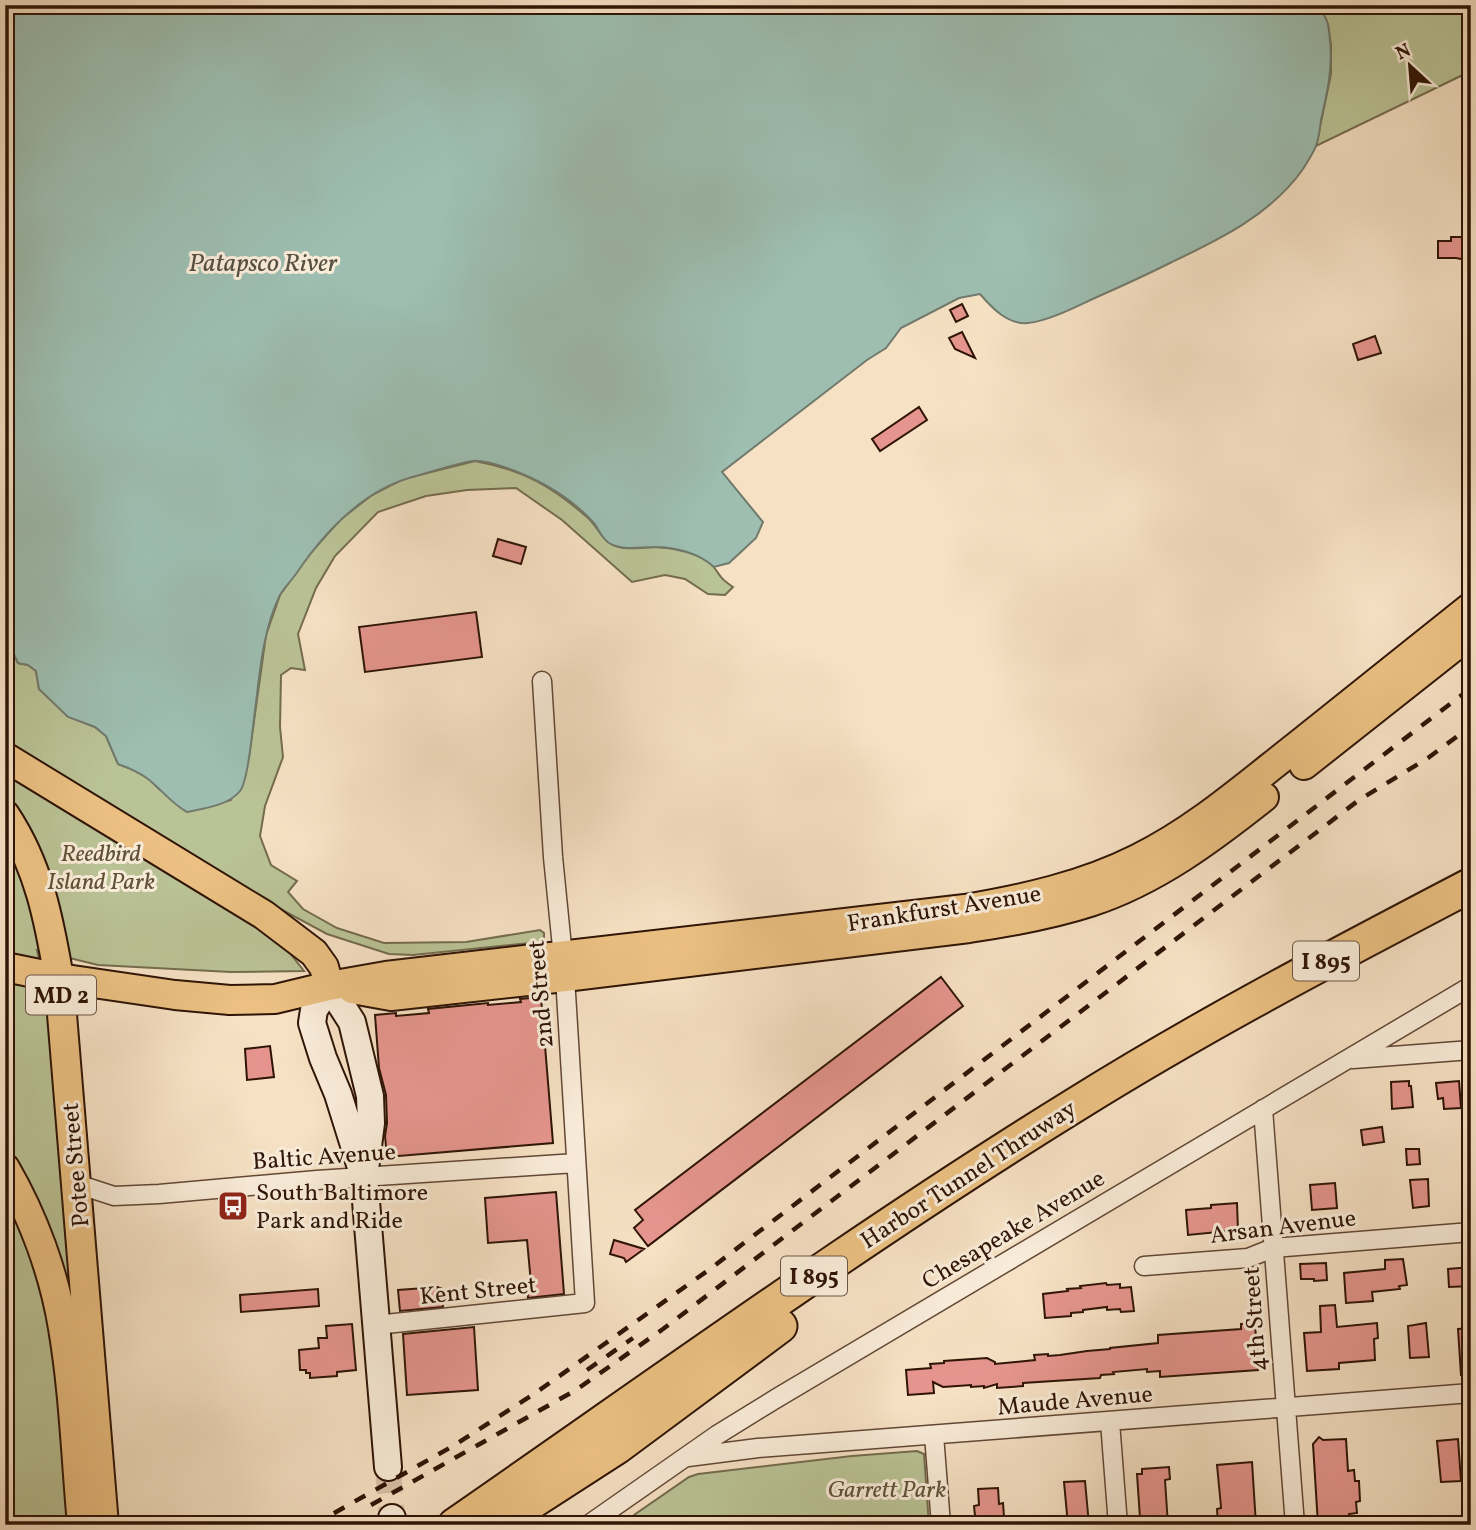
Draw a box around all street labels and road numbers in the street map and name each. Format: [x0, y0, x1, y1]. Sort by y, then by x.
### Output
street label: Frankfurst Avenue [845, 878, 1044, 942]
street label: 2nd Street [520, 938, 564, 1049]
road number: I 895 [1293, 942, 1359, 980]
road number: MD 2 [26, 976, 96, 1014]
street label: Harbor Tunnel Thruway [854, 1093, 1084, 1258]
street label: Potee Street [55, 1101, 99, 1229]
street label: Baltic Avenue [251, 1136, 397, 1180]
street label: Chesapeake Avenue [916, 1163, 1112, 1299]
street label: Arsan Avenue [1208, 1202, 1358, 1254]
road number: I 895 [781, 1256, 847, 1296]
street label: 4th Street [1235, 1265, 1277, 1372]
street label: Kent Street [418, 1269, 538, 1315]
street label: Maude Avenue [996, 1378, 1154, 1426]

